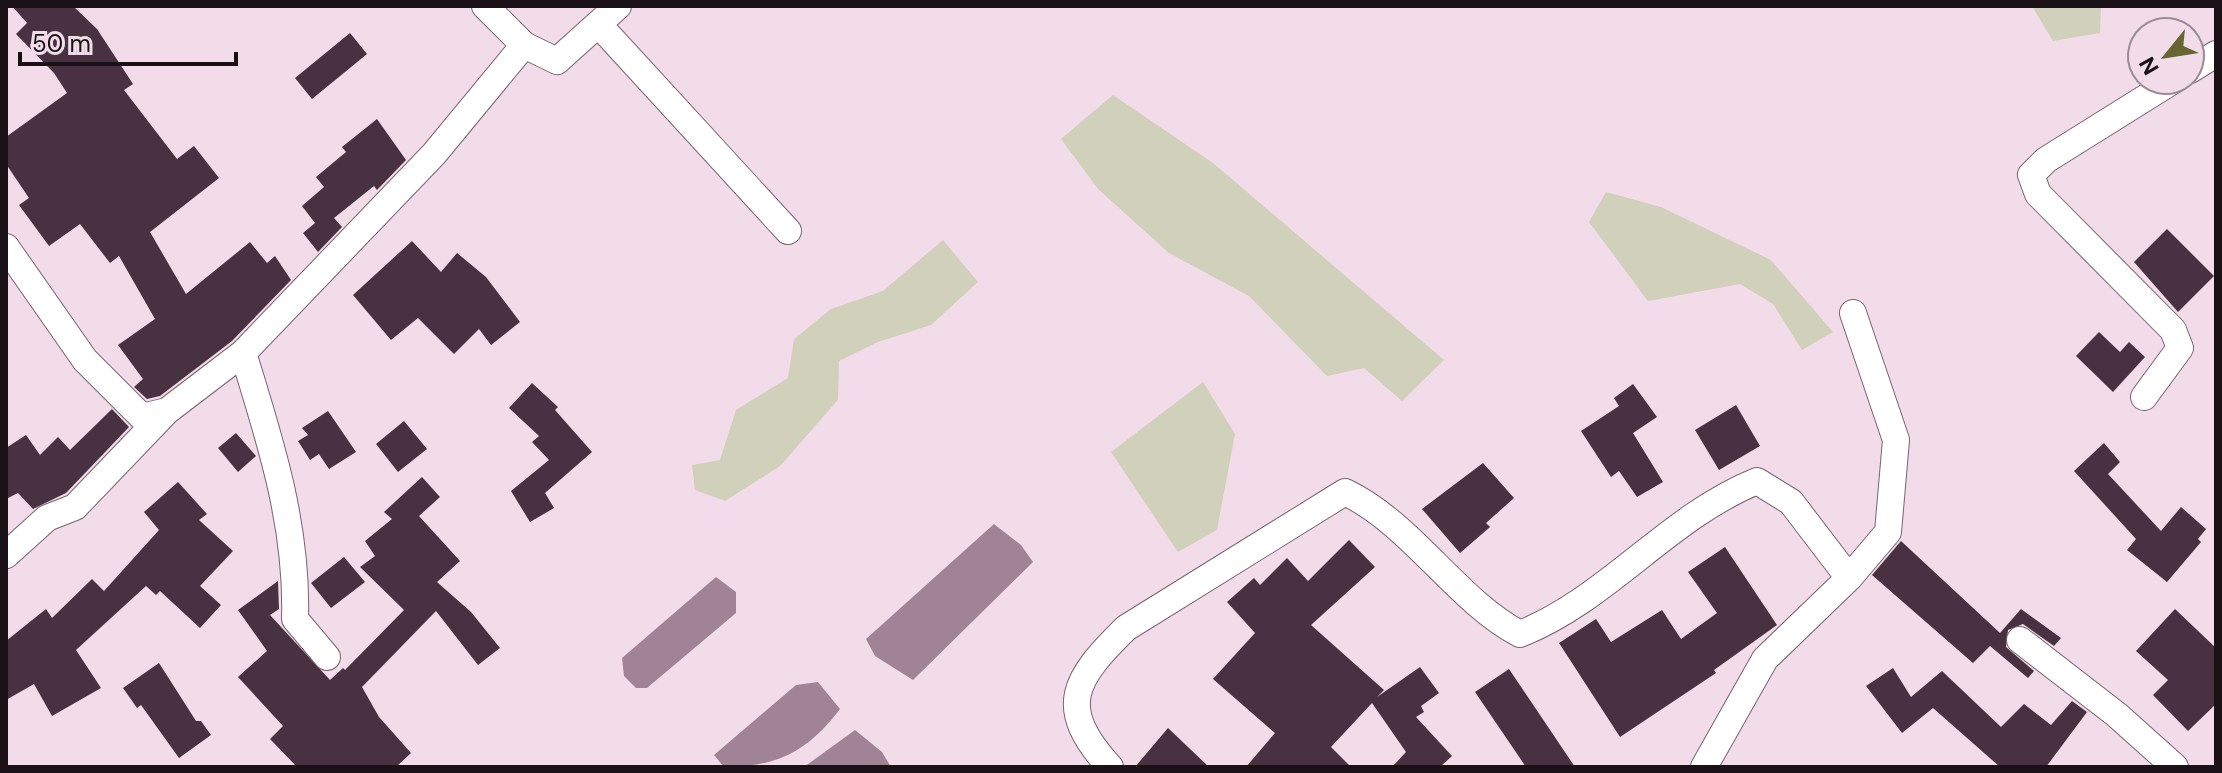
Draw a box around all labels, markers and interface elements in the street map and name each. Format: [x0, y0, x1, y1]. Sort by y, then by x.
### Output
scale bar [20, 16, 236, 66]
north arrow [2126, 16, 2206, 96]
text: 50 m [32, 28, 91, 59]
text: N [2133, 52, 2166, 80]

